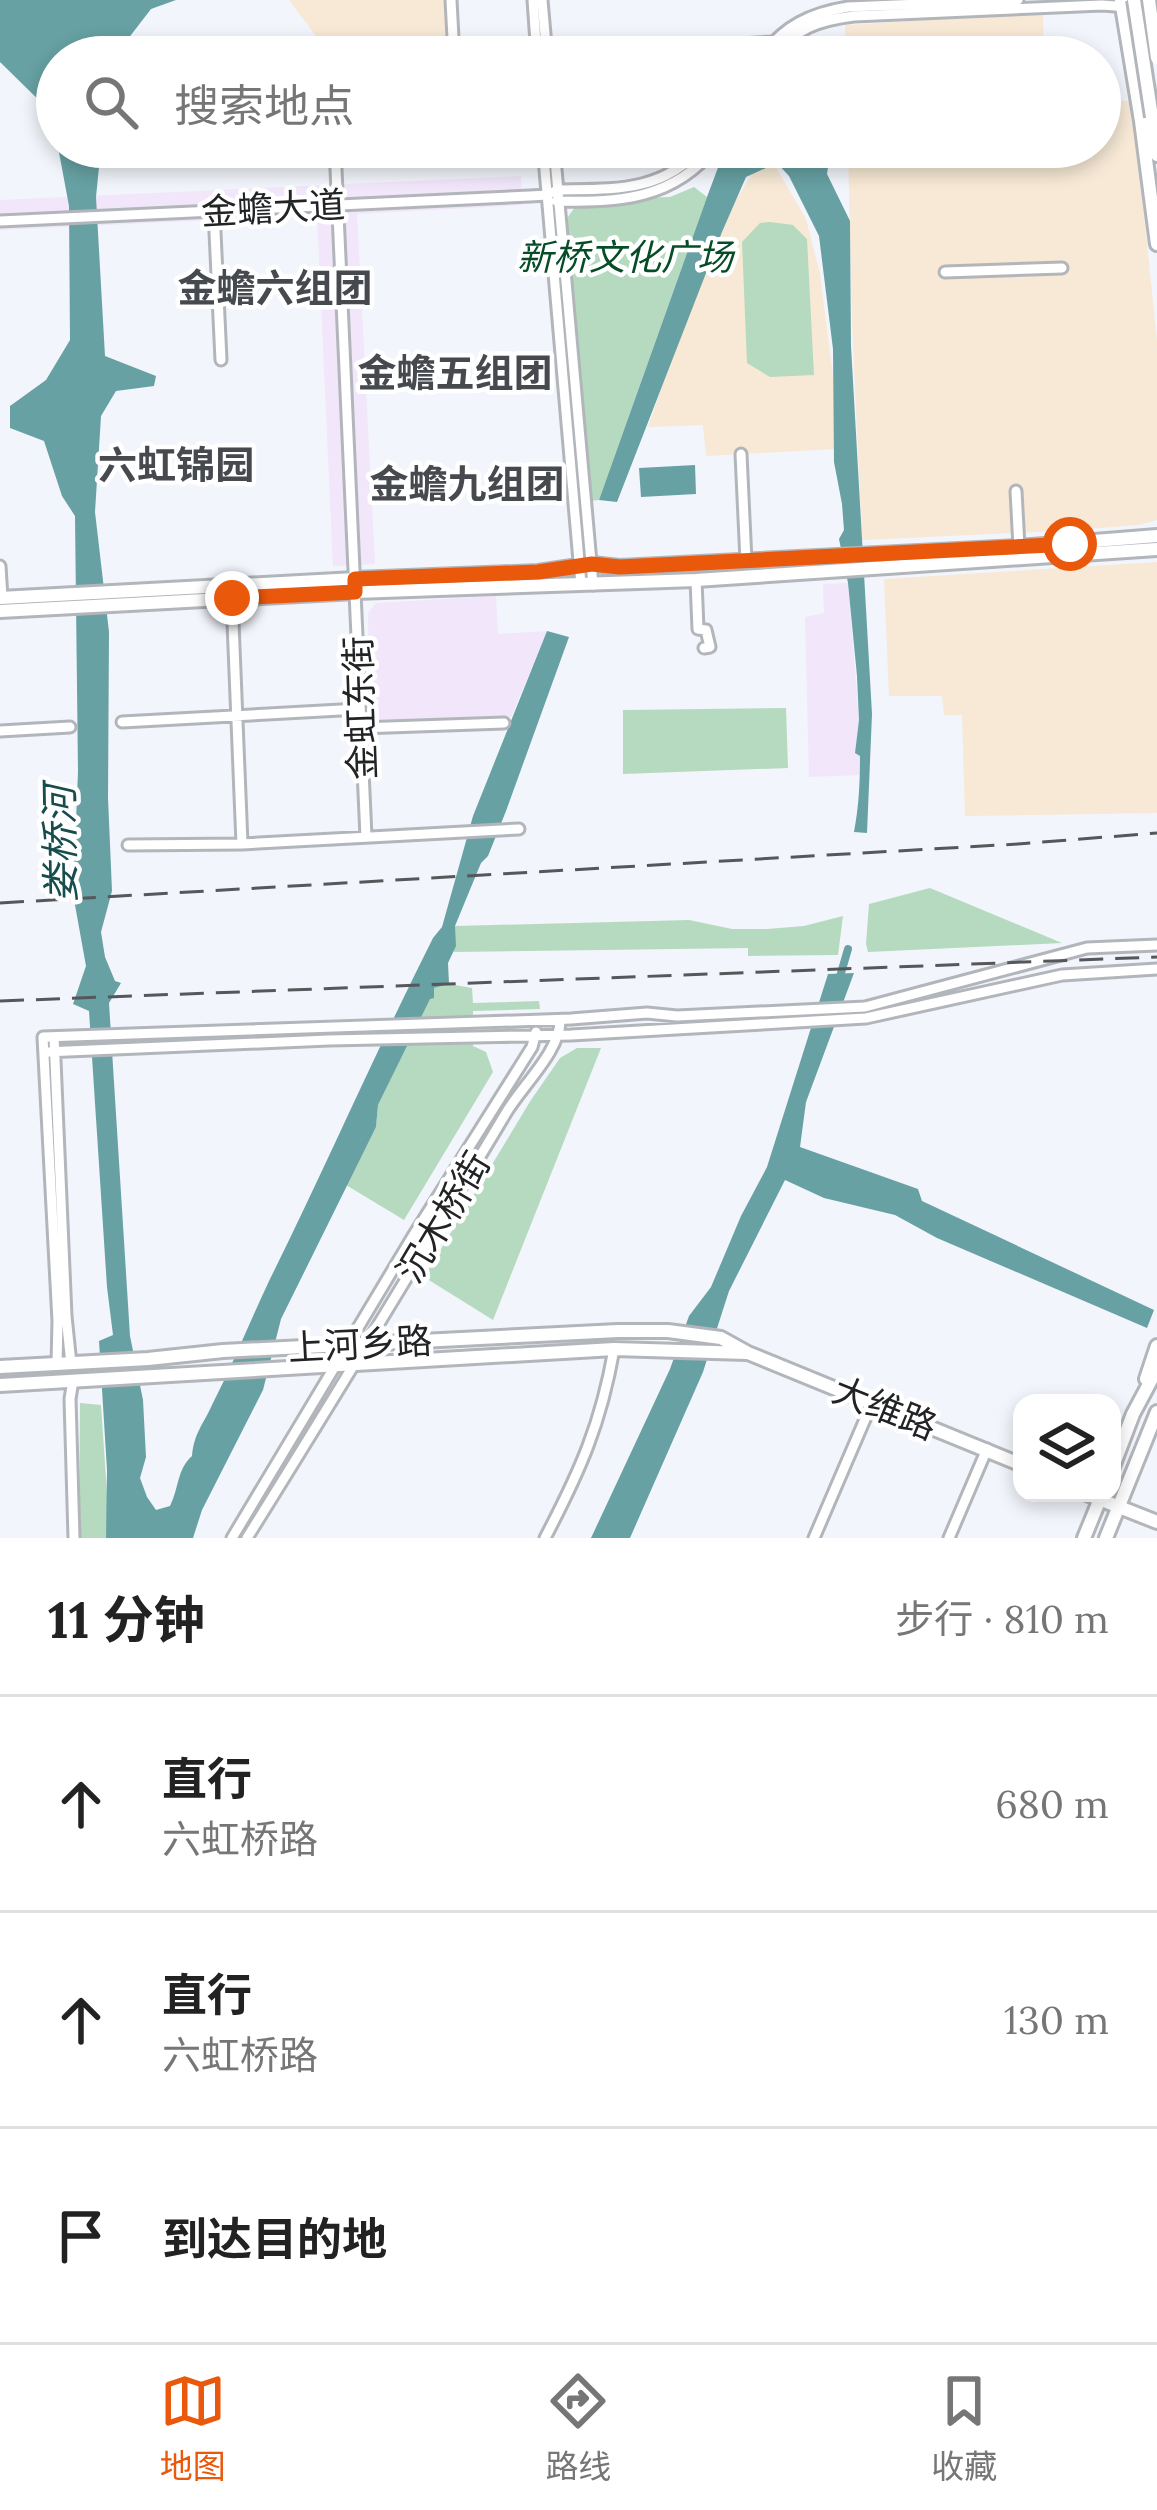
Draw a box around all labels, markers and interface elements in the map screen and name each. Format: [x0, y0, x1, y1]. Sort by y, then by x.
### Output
search box [36, 36, 1121, 168]
icon: search [78, 69, 144, 135]
text: 搜索地点 [174, 77, 354, 134]
street label: 金蟾大道 [200, 181, 346, 235]
park label: 新桥文化广场 [517, 234, 736, 280]
district label: 金蟾六组团 [177, 263, 373, 313]
district label: 金蟾五组团 [357, 348, 553, 398]
district label: 六虹锦园 [98, 440, 254, 490]
district label: 金蟾九组团 [369, 459, 565, 509]
route start [1043, 517, 1097, 571]
route end [205, 571, 259, 625]
street label: 金虹东街 [335, 635, 385, 781]
water label: 娄桥河 [34, 778, 86, 903]
street label: 沉木桥街 [386, 1143, 500, 1291]
street label: 上河乡路 [287, 1317, 433, 1371]
street label: 大维路 [826, 1366, 944, 1450]
map controls [1013, 1394, 1121, 1502]
button: layers [1013, 1394, 1121, 1502]
text: 11 分钟 [48, 1587, 205, 1652]
text: 步行 · 810 m [895, 1594, 1109, 1644]
text: 直行 [162, 1750, 252, 1807]
icon: ahead [48, 1771, 114, 1837]
text: 680 m [995, 1779, 1109, 1829]
text: 六虹桥路 [162, 1814, 318, 1864]
text: 直行 [162, 1966, 252, 2023]
icon: ahead [48, 1987, 114, 2053]
text: 130 m [1004, 1995, 1109, 2045]
text: 六虹桥路 [162, 2030, 318, 2080]
icon: arrive [48, 2203, 114, 2269]
text: 到达目的地 [162, 2210, 387, 2267]
tab: 地图 [160, 2368, 226, 2488]
tab: 路线 [545, 2368, 611, 2488]
tab: 收藏 [931, 2368, 997, 2488]

